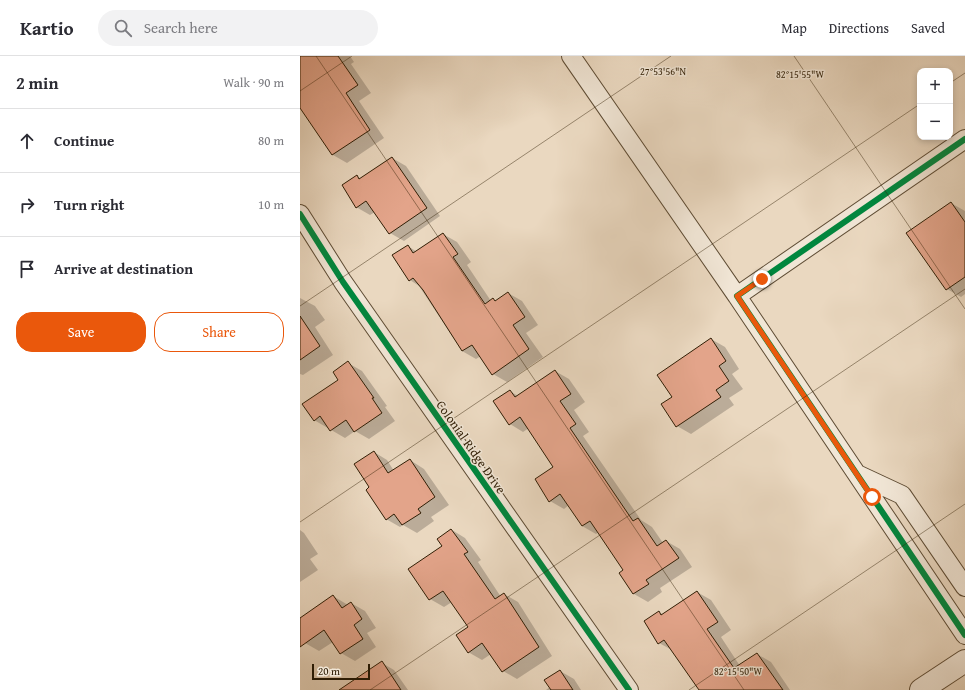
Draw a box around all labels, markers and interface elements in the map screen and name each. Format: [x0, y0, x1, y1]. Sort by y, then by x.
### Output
search box [98, 10, 378, 46]
text: Kartio [20, 14, 74, 42]
icon: search [112, 17, 134, 39]
text: Search here [144, 17, 218, 38]
text: Map [781, 18, 807, 38]
text: Directions [829, 18, 889, 38]
text: Saved [911, 18, 945, 38]
text: 27°53'56"N [640, 64, 686, 79]
text: 82°15'55"W [776, 67, 824, 82]
map controls [917, 68, 953, 140]
button: + [917, 68, 953, 104]
text: 2 min [16, 70, 58, 95]
text: Walk · 90 m [223, 73, 284, 92]
button: − [917, 104, 953, 140]
icon: ahead [16, 130, 38, 152]
text: Continue [54, 130, 115, 151]
text: 80 m [258, 131, 284, 150]
icon: right [16, 194, 38, 216]
text: Turn right [54, 194, 125, 215]
text: 10 m [258, 195, 284, 214]
icon: arrive [16, 258, 38, 280]
text: Arrive at destination [54, 258, 193, 279]
route end [753, 270, 771, 288]
button: Save [16, 312, 146, 352]
button: Share [154, 312, 284, 352]
street label: Colonial Ridge Drive [432, 396, 510, 498]
route start [863, 488, 881, 506]
scale bar [312, 662, 370, 681]
text: 20 m [318, 663, 340, 679]
text: 82°15'50"W [714, 664, 762, 679]

